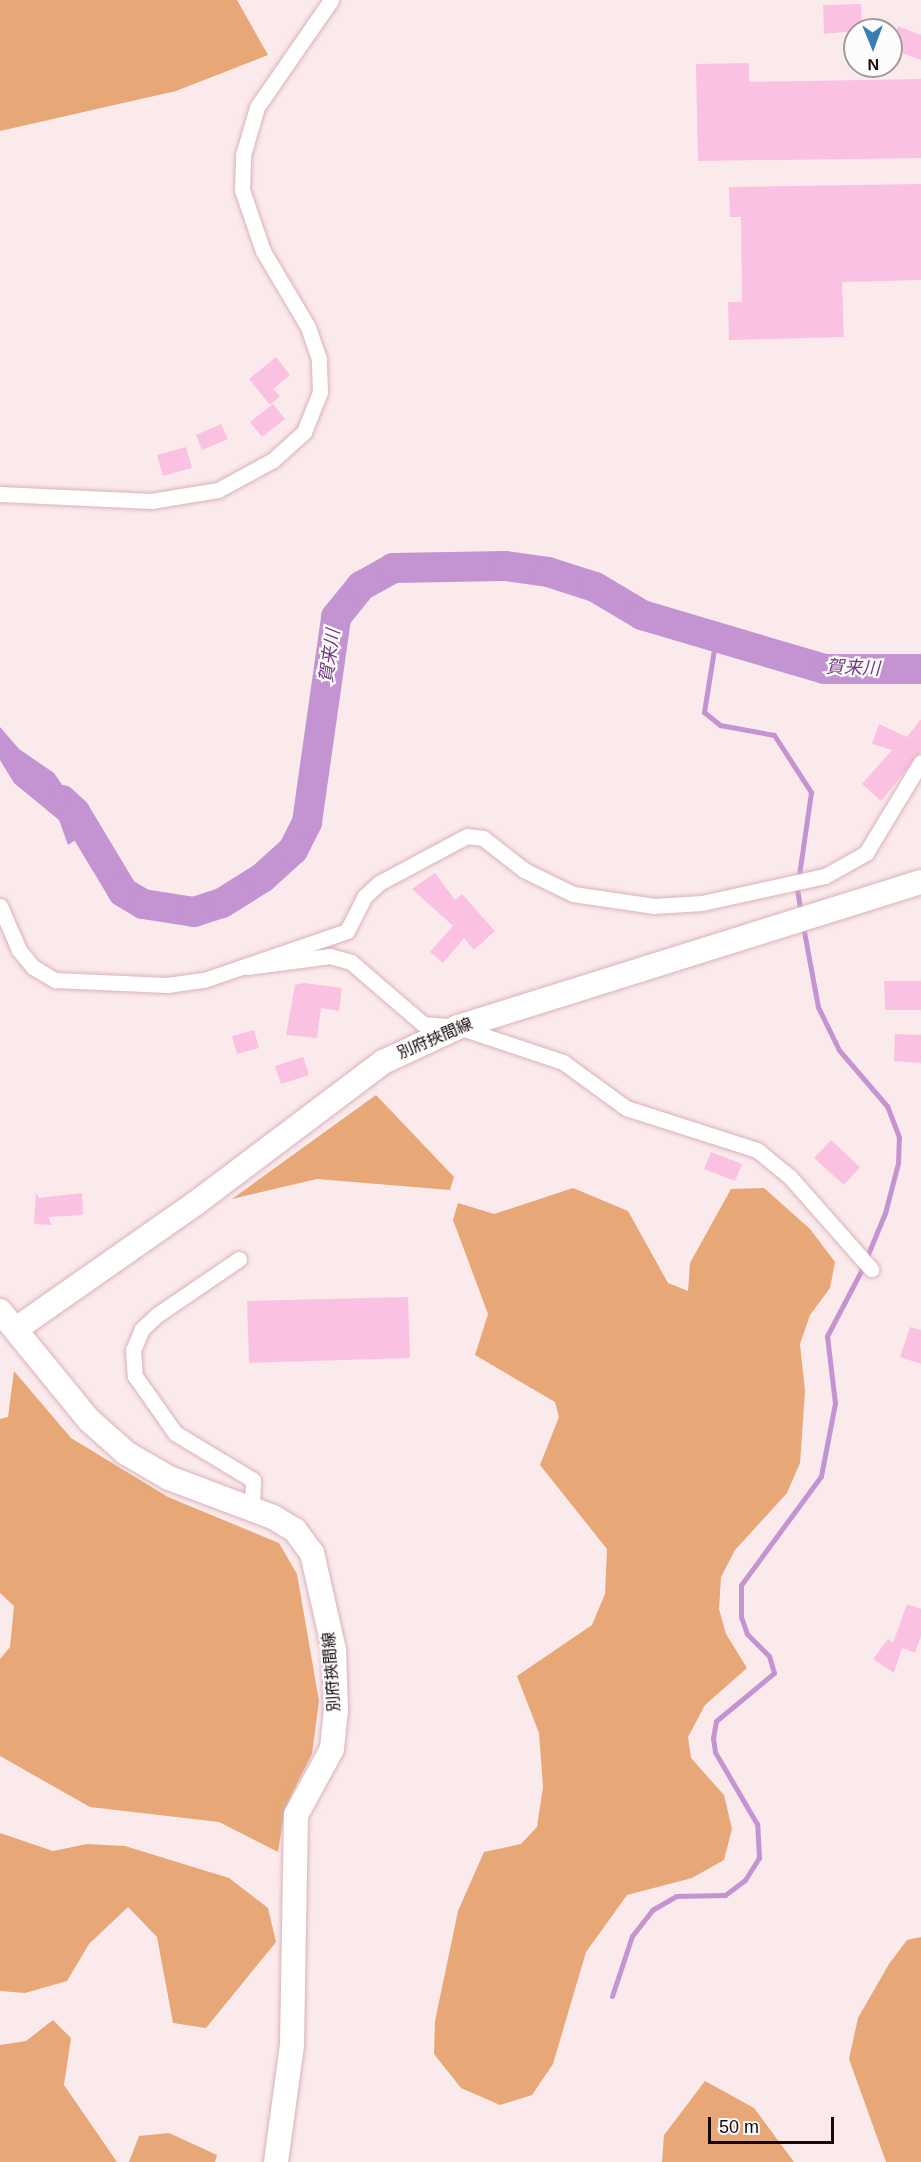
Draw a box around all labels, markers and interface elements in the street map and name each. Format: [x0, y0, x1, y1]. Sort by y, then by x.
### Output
north arrow [843, 18, 903, 78]
text: N [867, 56, 879, 73]
water label: 賀来川 [316, 628, 344, 684]
water label: 賀来川 [826, 656, 880, 680]
street label: 別府挾間線 [394, 1015, 476, 1063]
street label: 別府挾間線 [320, 1631, 344, 1713]
scale bar [711, 2105, 837, 2143]
text: 50 m [719, 2117, 759, 2137]

